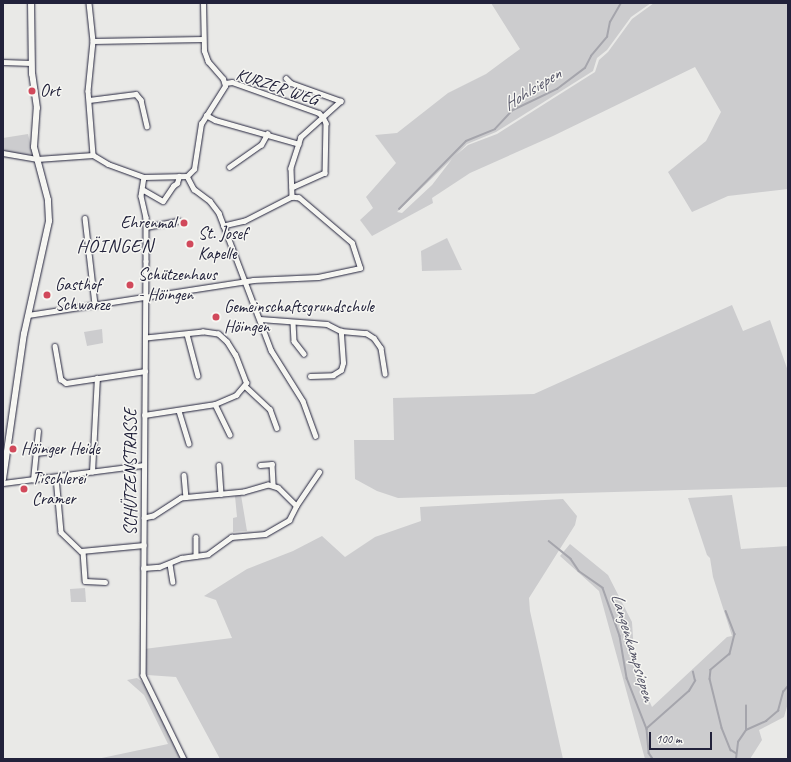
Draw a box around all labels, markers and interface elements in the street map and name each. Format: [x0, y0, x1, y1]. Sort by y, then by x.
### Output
water label: Hohlsiepen [499, 63, 565, 115]
street label: KURZER WEG [233, 64, 321, 110]
place label: Ort [40, 81, 60, 101]
marker: Ort [27, 86, 37, 96]
place label: Ehrenmal [121, 213, 176, 233]
marker: Ehrenmal [179, 218, 189, 228]
place label: St. Josef Kapelle [198, 224, 247, 264]
district label: HÖINGEN [76, 236, 154, 258]
marker: St. Josef Kapelle [185, 239, 195, 249]
place label: Schützenhaus - Höingen [138, 265, 217, 305]
place label: Gasthof Schwarze [55, 275, 110, 315]
marker: Schützenhaus - Höingen [125, 280, 135, 290]
marker: Gasthof Schwarze [42, 290, 52, 300]
place label: Gemeinschaftsgrundschule Höingen [224, 297, 374, 337]
marker: Gemeinschaftsgrundschule Höingen [211, 312, 221, 322]
street label: SCHÜTZENSTRASSE [121, 408, 141, 536]
place label: Höinger Heide [21, 439, 100, 459]
marker: Höinger Heide [8, 444, 18, 454]
place label: Tischlerei Cramer [32, 469, 86, 509]
marker: Tischlerei Cramer [19, 484, 29, 494]
water label: Langenkampsiepen [606, 590, 660, 704]
scale bar [651, 724, 714, 750]
text: 100 m [656, 731, 682, 747]

